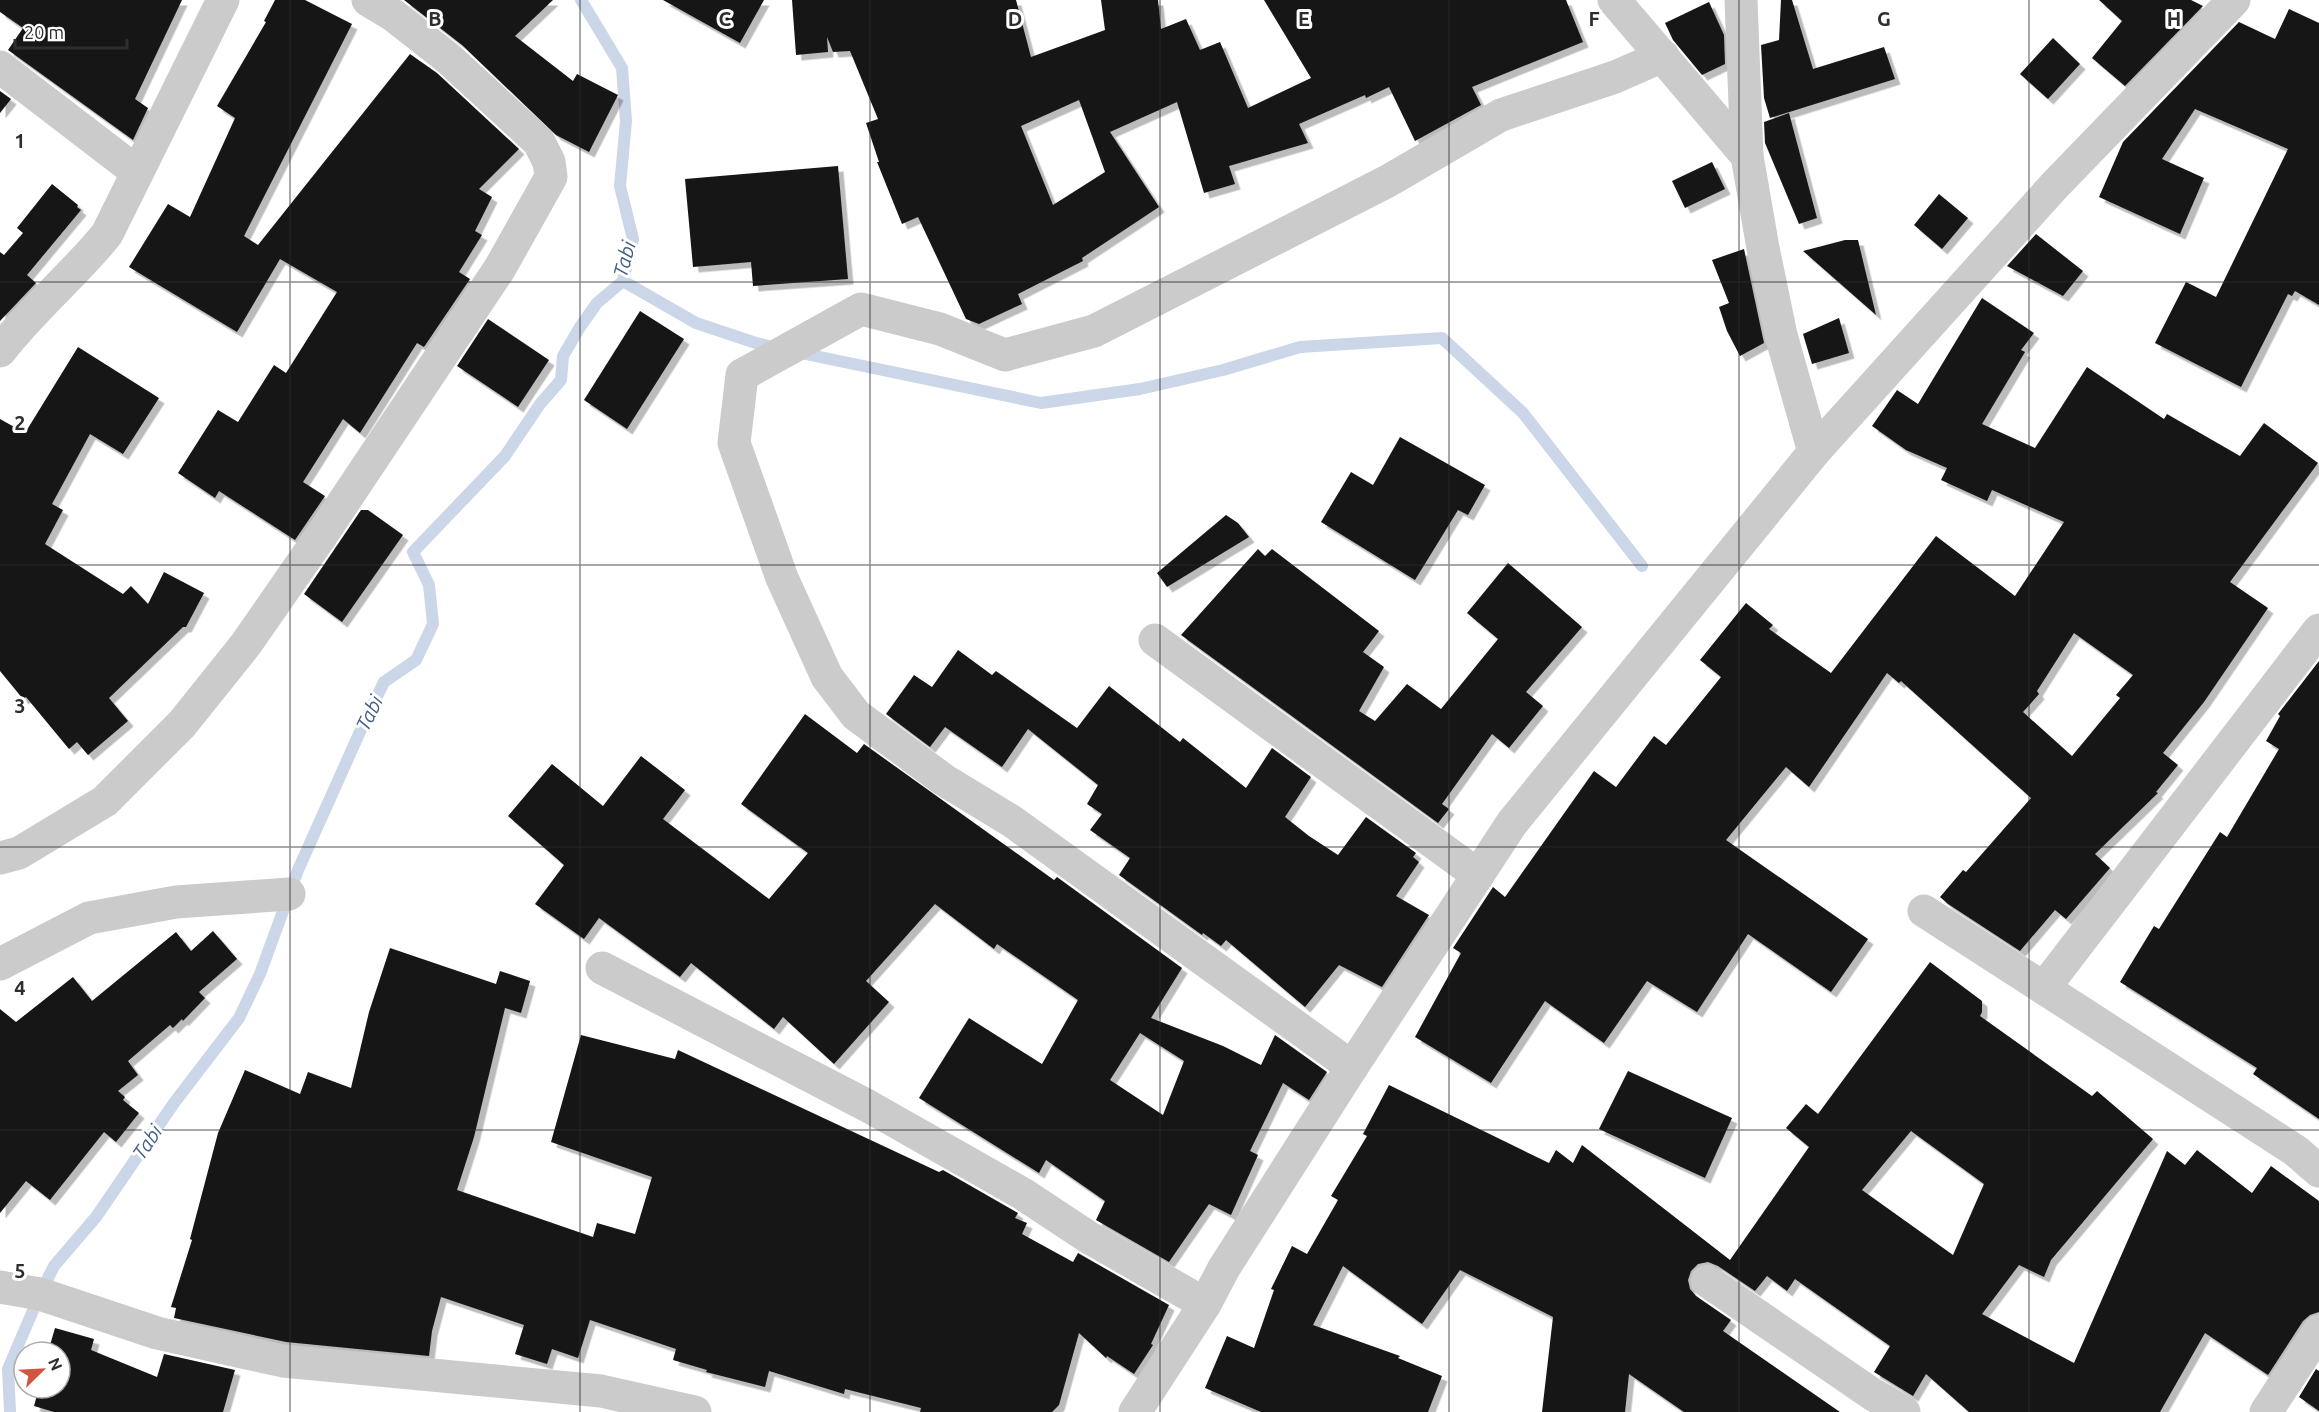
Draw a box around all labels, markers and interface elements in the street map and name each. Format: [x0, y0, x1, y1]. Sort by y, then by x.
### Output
text: B [428, 7, 442, 30]
text: C [719, 7, 732, 30]
text: D [1008, 7, 1022, 30]
text: E [1298, 7, 1310, 30]
text: F [1588, 7, 1600, 30]
text: G [1877, 7, 1891, 30]
text: H [2167, 7, 2181, 30]
scale bar [15, 12, 128, 50]
text: 20 m [24, 22, 64, 42]
text: 1 [14, 129, 26, 152]
water label: Tabi [608, 238, 640, 279]
text: 2 [14, 411, 26, 434]
water label: Tabi [351, 691, 388, 734]
text: 3 [14, 694, 26, 717]
text: 4 [14, 976, 26, 999]
water label: Tabi [127, 1120, 167, 1163]
text: 5 [14, 1259, 26, 1282]
north arrow [12, 1340, 72, 1400]
text: N [45, 1355, 66, 1373]

